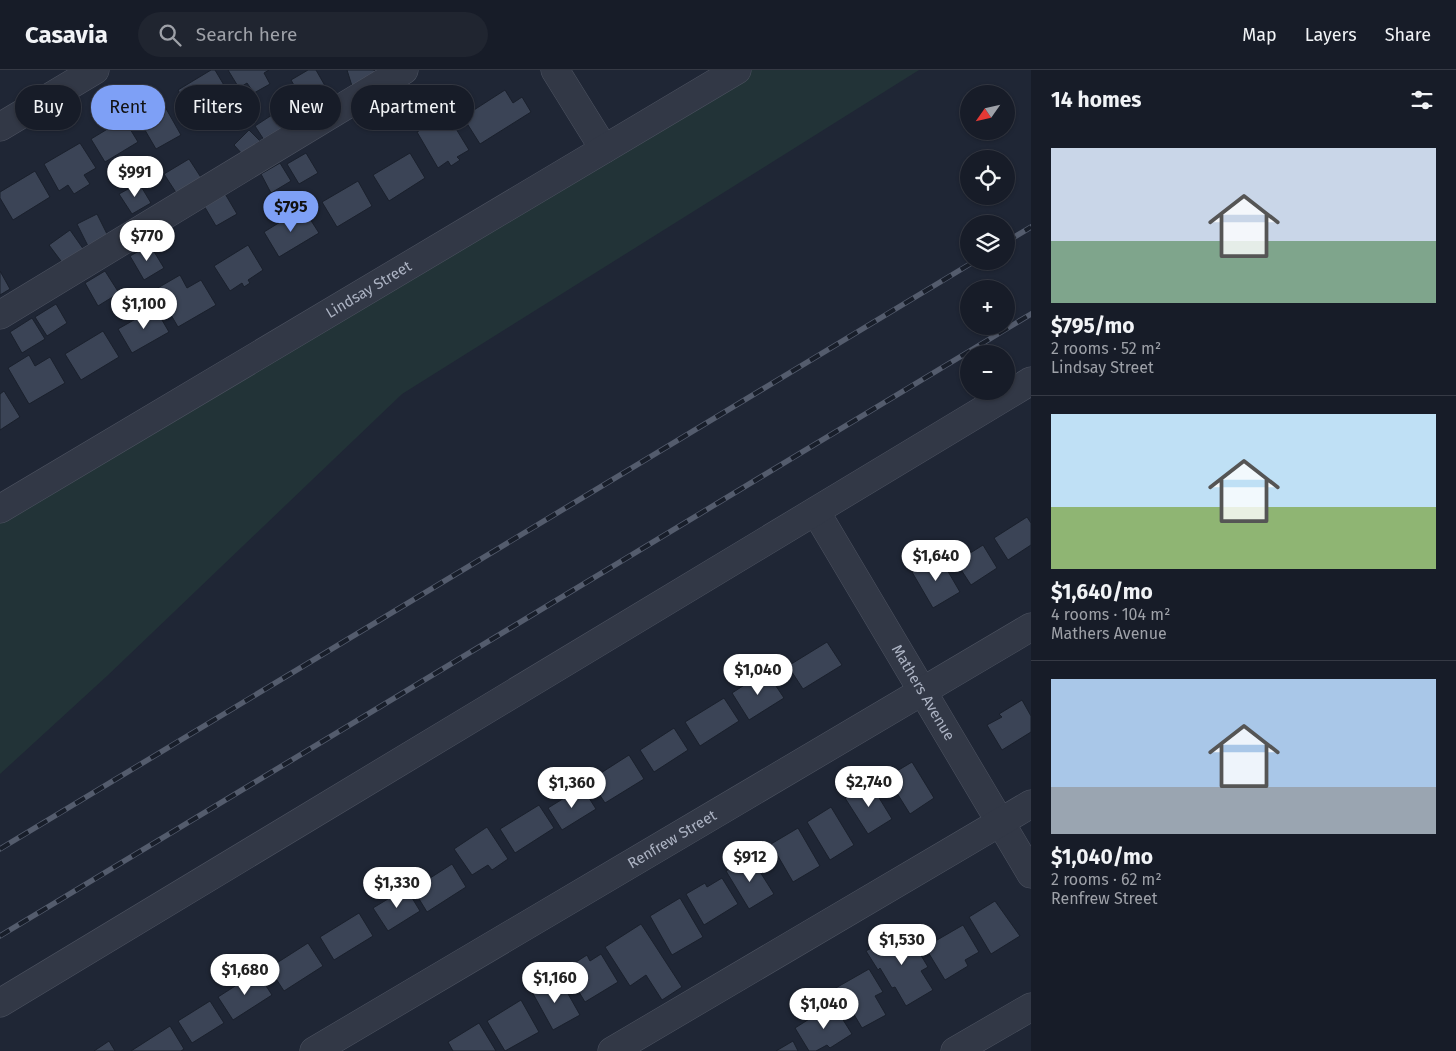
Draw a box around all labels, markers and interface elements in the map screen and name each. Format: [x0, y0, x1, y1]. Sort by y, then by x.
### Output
search box [138, 12, 488, 57]
text: Casavia [25, 21, 108, 49]
icon: search [156, 21, 184, 49]
text: Search here [196, 23, 297, 46]
text: Map [1242, 24, 1277, 46]
text: Layers [1305, 24, 1357, 46]
text: Share [1385, 24, 1431, 46]
chip: Buy [15, 85, 81, 130]
chip: Rent [91, 85, 165, 130]
chip: Filters [175, 85, 260, 130]
chip: New [270, 85, 341, 130]
chip: Apartment [351, 85, 474, 130]
north arrow [960, 85, 1015, 140]
map controls [960, 85, 1015, 400]
icon: filters [1408, 86, 1436, 114]
text: 14 homes [1051, 87, 1141, 113]
button: locate [960, 150, 1015, 205]
pin: $991 [105, 156, 165, 198]
text: $991 [118, 162, 152, 181]
icon: home [1199, 181, 1289, 271]
pin: $795 [261, 190, 321, 233]
text: $795 [274, 197, 308, 216]
button: layers [960, 215, 1015, 270]
pin: $770 [117, 220, 177, 262]
text: $770 [131, 226, 163, 245]
street label: Lindsay Street [323, 257, 415, 322]
button: + [960, 280, 1015, 335]
pin: $1,100 [103, 288, 185, 330]
text: $1,100 [122, 294, 166, 313]
text: $795/mo [1051, 313, 1135, 339]
text: 2 rooms · 52 m² [1051, 339, 1161, 358]
button: − [960, 345, 1015, 400]
text: Lindsay Street [1051, 358, 1154, 377]
icon: home [1199, 446, 1289, 536]
pin: $1,640 [895, 540, 977, 582]
text: $1,640 [913, 546, 959, 565]
text: $1,640/mo [1051, 579, 1153, 605]
text: 4 rooms · 104 m² [1051, 605, 1170, 624]
text: Mathers Avenue [1051, 624, 1167, 643]
street label: Mathers Avenue [888, 641, 959, 744]
pin: $1,040 [717, 654, 799, 696]
text: $1,040 [734, 660, 782, 679]
icon: home [1199, 711, 1289, 801]
pin: $1,360 [531, 766, 613, 809]
pin: $2,740 [828, 766, 910, 808]
text: $2,740 [846, 772, 892, 791]
text: $1,360 [549, 773, 595, 792]
street label: Renfrew Street [624, 806, 720, 872]
pin: $912 [720, 840, 780, 883]
text: $1,040/mo [1051, 844, 1153, 870]
text: $912 [734, 847, 766, 866]
pin: $1,330 [356, 866, 438, 909]
text: 2 rooms · 62 m² [1051, 870, 1162, 889]
text: $1,330 [374, 873, 420, 892]
text: Renfrew Street [1051, 889, 1157, 908]
pin: $1,530 [861, 924, 943, 966]
text: $1,530 [879, 930, 925, 949]
pin: $1,680 [204, 954, 286, 996]
text: $1,680 [222, 960, 269, 979]
pin: $1,160 [514, 962, 596, 1004]
text: $1,160 [533, 968, 577, 987]
pin: $1,040 [783, 988, 865, 1030]
text: $1,040 [800, 994, 848, 1013]

